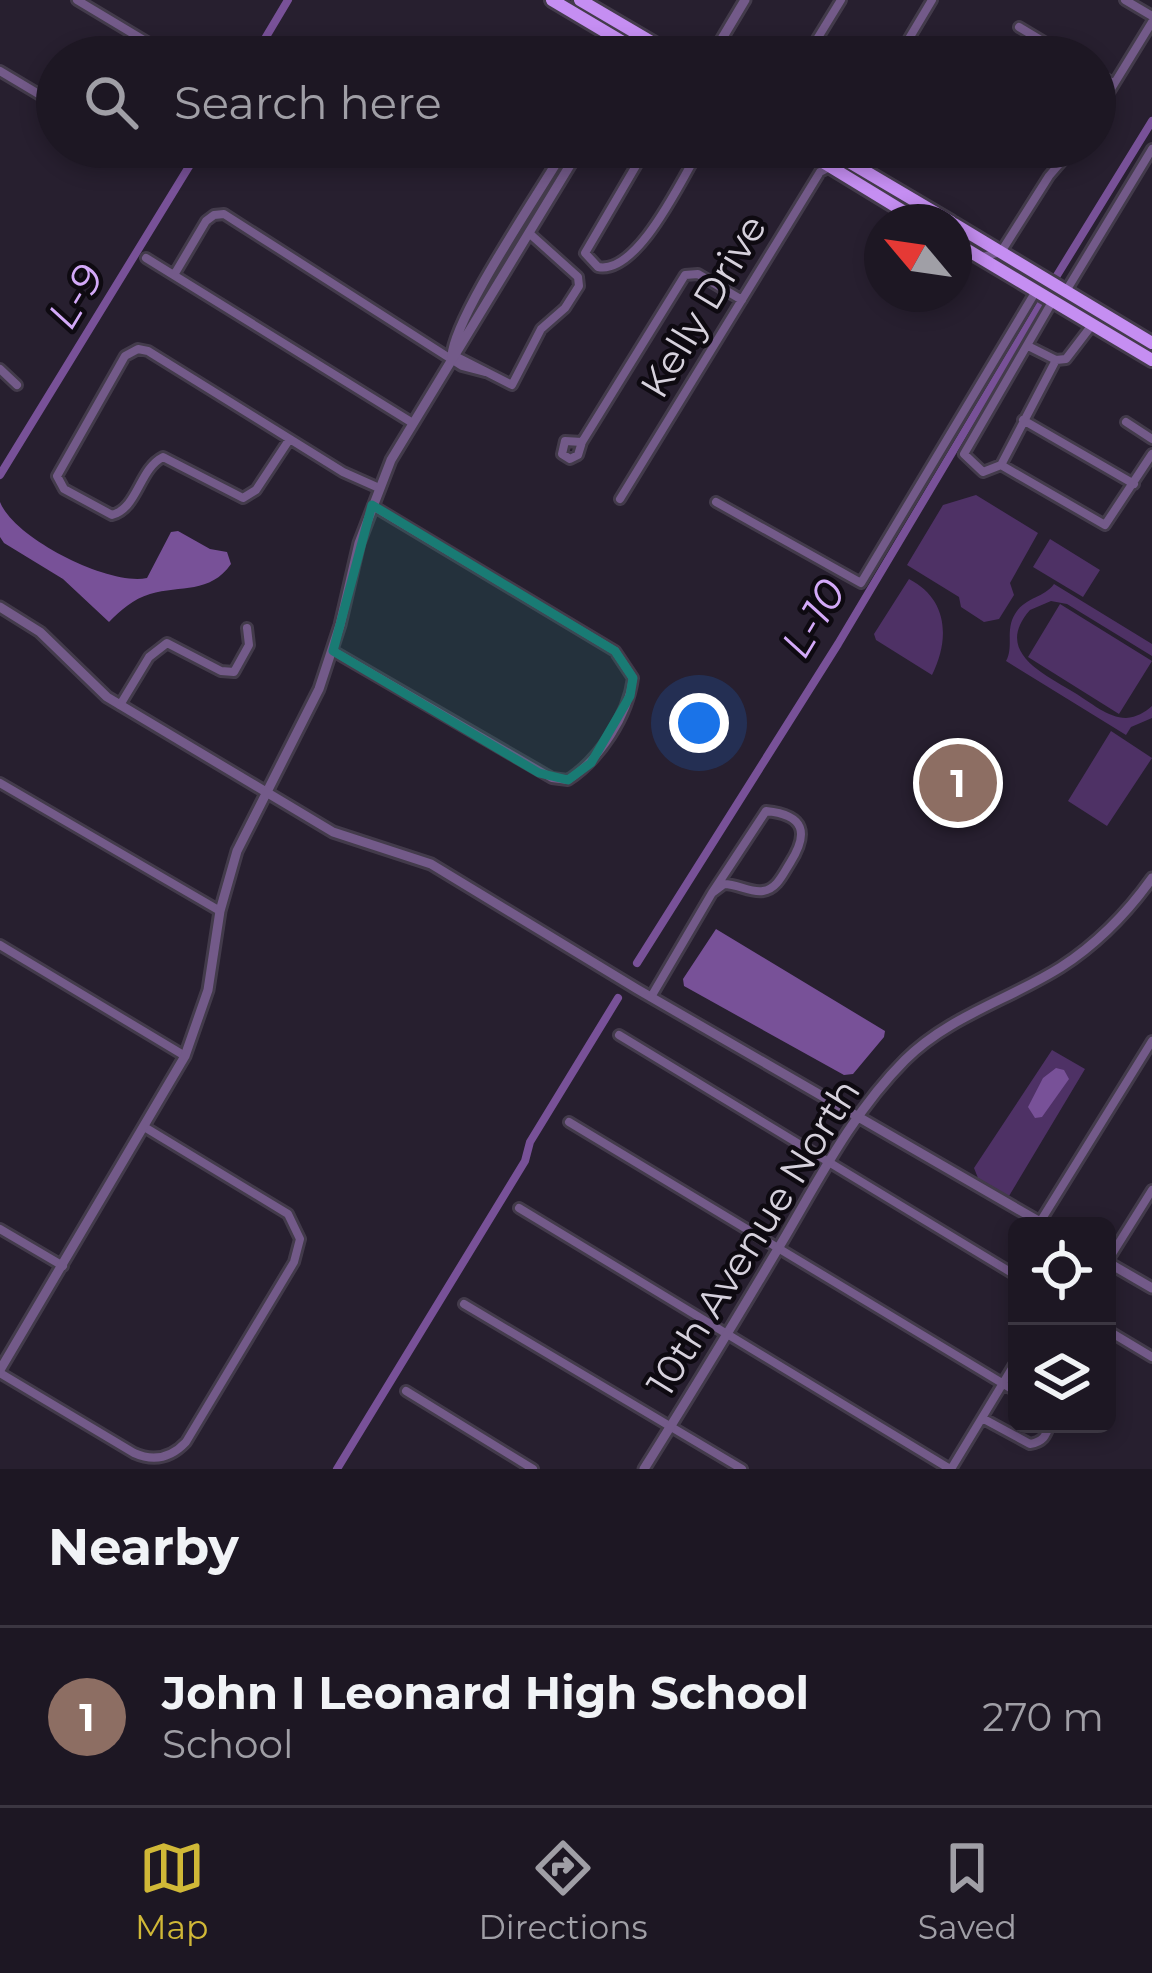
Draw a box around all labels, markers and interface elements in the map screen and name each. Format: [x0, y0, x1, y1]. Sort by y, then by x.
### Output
search box [36, 36, 1116, 168]
icon: search [78, 69, 144, 135]
text: Search here [174, 75, 442, 130]
north arrow [864, 204, 972, 312]
street label: Kelly Drive [630, 206, 776, 406]
water label: L-9 [36, 254, 114, 338]
water label: L-10 [769, 569, 857, 667]
your location [669, 693, 729, 753]
pin: 1 [919, 738, 997, 828]
street label: 10th Avenue North [636, 1070, 870, 1404]
map controls [1008, 1217, 1116, 1433]
button: locate [1008, 1217, 1116, 1325]
button: layers [1008, 1325, 1116, 1433]
text: Nearby [48, 1516, 239, 1578]
text: John I Leonard High School [162, 1665, 809, 1720]
text: 1 [79, 1693, 95, 1741]
text: 270 m [982, 1693, 1104, 1741]
text: School [162, 1720, 293, 1768]
tab: Map [135, 1835, 208, 1947]
tab: Directions [479, 1835, 648, 1947]
tab: Saved [918, 1835, 1017, 1947]

